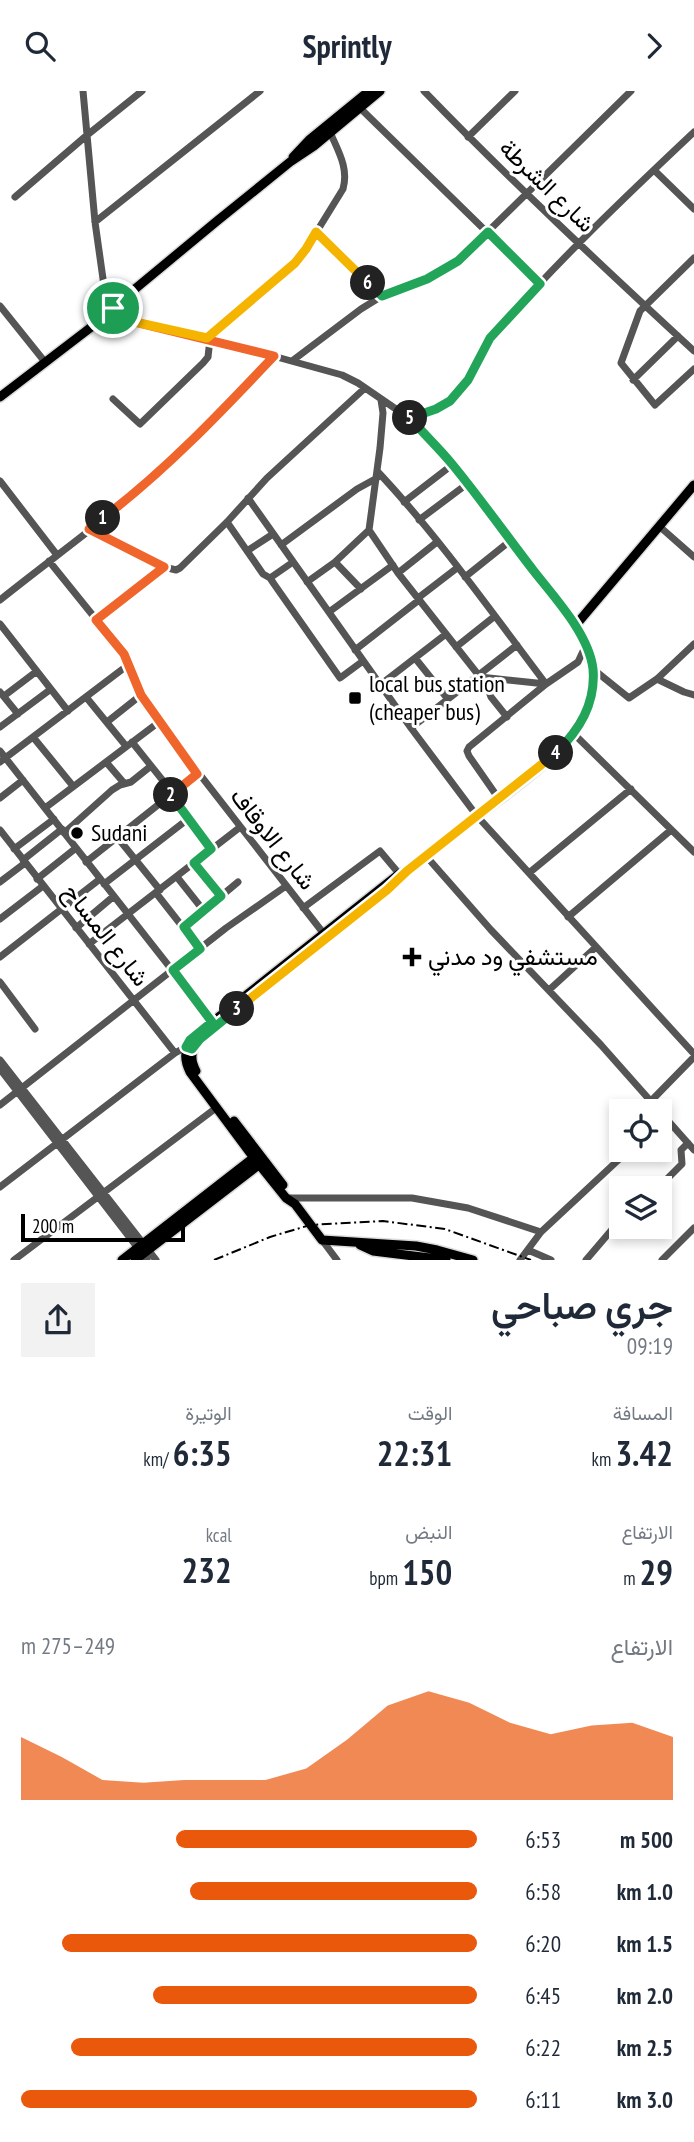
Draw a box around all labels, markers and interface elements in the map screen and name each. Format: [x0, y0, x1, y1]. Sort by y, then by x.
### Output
text: Sprintly [302, 25, 392, 67]
icon: search [21, 27, 59, 65]
icon: forward [635, 27, 673, 65]
street label: شارع الشرطة [492, 132, 602, 240]
pin: 6 [350, 265, 386, 301]
text: 6 [363, 270, 372, 294]
pin [83, 278, 143, 338]
icon: arrive [94, 289, 132, 327]
pin: 5 [392, 401, 428, 435]
text: 5 [405, 405, 414, 429]
pin: 1 [86, 501, 120, 535]
text: 1 [98, 505, 107, 529]
place label: local bus station (cheaper bus) [369, 668, 505, 727]
marker: local bus station (cheaper bus) [347, 690, 363, 706]
pin: 4 [538, 735, 574, 771]
text: 4 [551, 740, 560, 764]
pin: 2 [154, 777, 188, 813]
street label: شارع الاوقاف [223, 781, 323, 897]
text: 2 [166, 782, 175, 806]
place label: Sudani [91, 817, 147, 848]
marker: Sudani [69, 825, 85, 841]
street label: شارع المساح [56, 877, 156, 993]
place label: مستشفي ود مدني [428, 941, 598, 976]
marker: مستشفي ود مدني [402, 947, 422, 967]
pin: 3 [219, 991, 254, 1027]
text: 3 [232, 996, 241, 1020]
map controls [609, 1099, 672, 1239]
button: locate [609, 1099, 672, 1162]
button: layers [609, 1176, 672, 1239]
scale bar [21, 1211, 186, 1243]
text: 200 m [32, 1214, 74, 1238]
text: جري صباحي [491, 1280, 673, 1329]
button: share [21, 1283, 95, 1357]
text: 09:19 [627, 1331, 673, 1360]
text: الوتيرة [185, 1401, 232, 1425]
text: الوقت [408, 1401, 452, 1425]
text: المسافة [613, 1401, 673, 1425]
text: 6:35 [173, 1430, 232, 1476]
text: 22:31 [377, 1430, 452, 1476]
text: 3.42 [615, 1430, 673, 1476]
text: /km [143, 1447, 173, 1471]
text: km [592, 1447, 615, 1471]
text: النبض [405, 1520, 452, 1544]
text: الارتفاع [621, 1520, 673, 1544]
text: kcal [206, 1523, 232, 1547]
text: 232 [181, 1547, 232, 1593]
text: 150 [402, 1549, 452, 1595]
text: 29 [640, 1549, 673, 1595]
text: bpm [369, 1566, 402, 1590]
text: m [623, 1566, 640, 1590]
text: 249–275 m [21, 1631, 115, 1660]
text: الارتفاع [611, 1632, 673, 1661]
text: 6:53 [525, 1825, 561, 1854]
text: 500 m [620, 1825, 673, 1854]
text: 6:58 [525, 1877, 561, 1906]
text: 1.0 km [617, 1877, 673, 1906]
text: 6:20 [525, 1929, 561, 1958]
text: 1.5 km [617, 1929, 673, 1958]
text: 6:45 [525, 1981, 561, 2010]
text: 2.0 km [617, 1981, 673, 2010]
text: 6:22 [525, 2033, 561, 2062]
text: 2.5 km [617, 2033, 673, 2062]
text: 6:11 [525, 2085, 561, 2114]
text: 3.0 km [617, 2085, 673, 2114]

